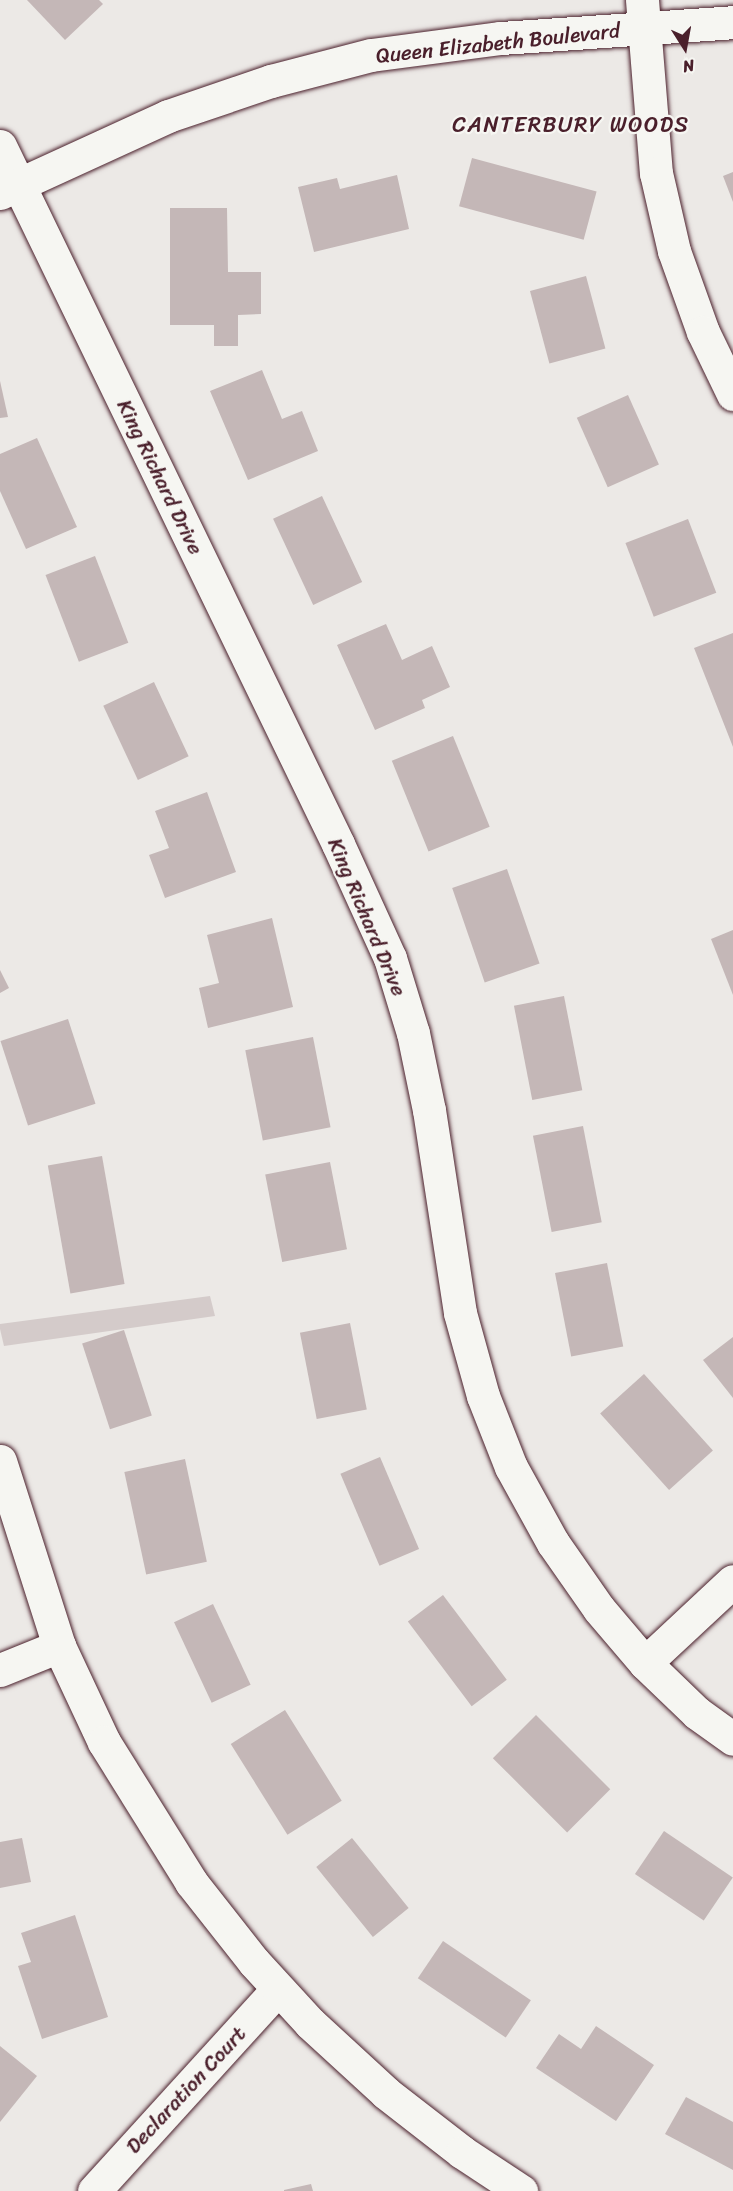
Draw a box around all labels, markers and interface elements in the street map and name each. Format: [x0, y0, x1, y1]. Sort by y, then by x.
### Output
street label: Queen Elizabeth Boulevard [375, 18, 621, 68]
north arrow [655, 18, 715, 78]
text: N [680, 51, 697, 81]
district label: CANTERBURY WOODS [454, 112, 688, 138]
street label: King Richard Drive [112, 395, 208, 559]
street label: King Richard Drive [322, 834, 412, 1000]
street label: Declaration Court [121, 2021, 251, 2159]

